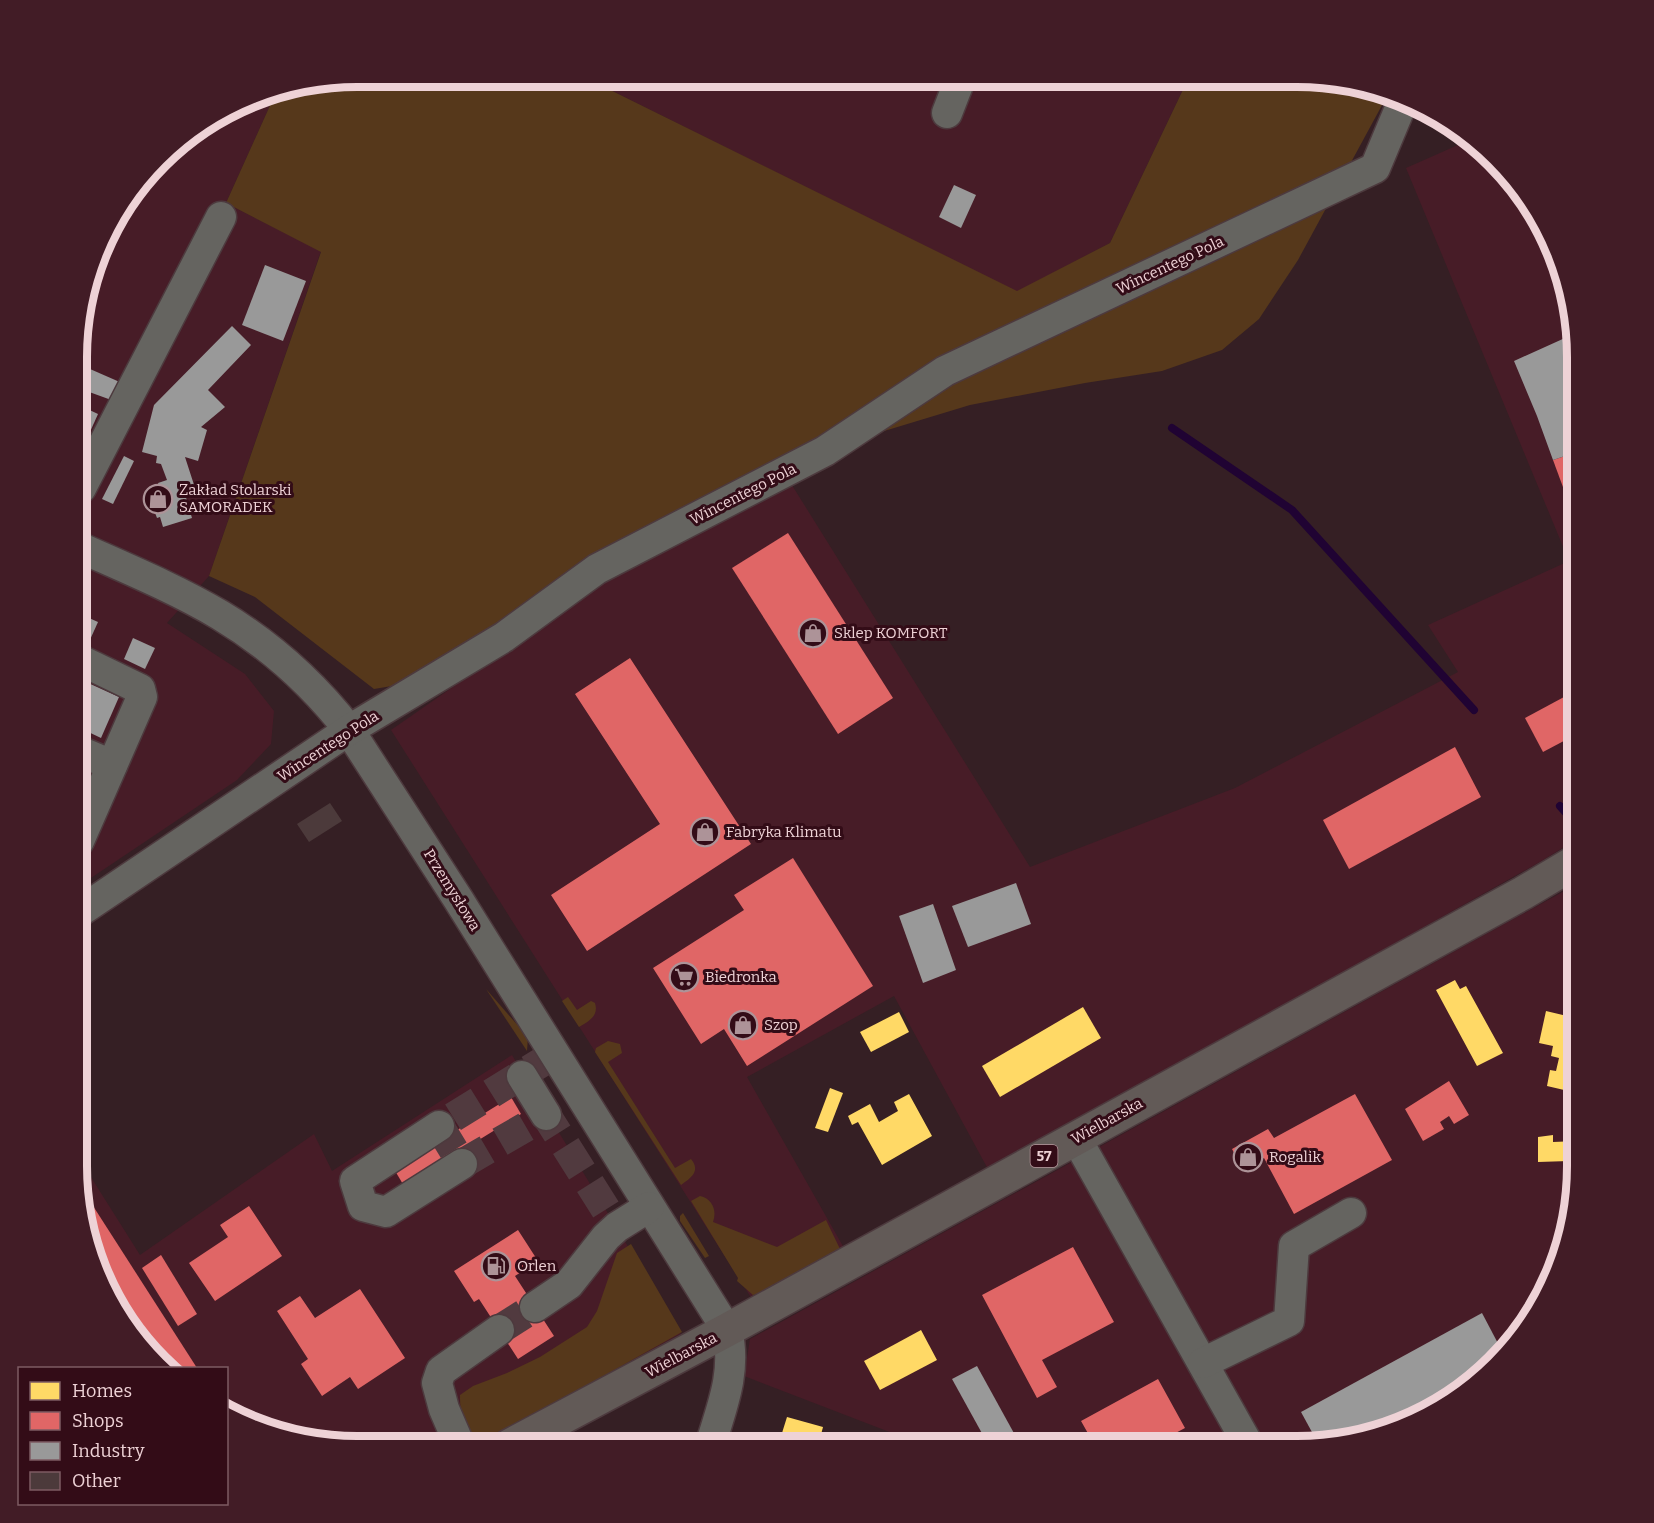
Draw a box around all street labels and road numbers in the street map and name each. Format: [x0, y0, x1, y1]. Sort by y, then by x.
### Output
street label: Wincentego Pola [1113, 232, 1227, 298]
street label: Wincentego Pola [687, 460, 799, 528]
street label: Wincentego Pola [274, 707, 382, 785]
street label: Przemysłowa [420, 846, 484, 934]
street label: Wielbarska [1068, 1094, 1146, 1148]
road number: 57 [1030, 1145, 1058, 1167]
street label: Wielbarska [642, 1329, 720, 1381]

